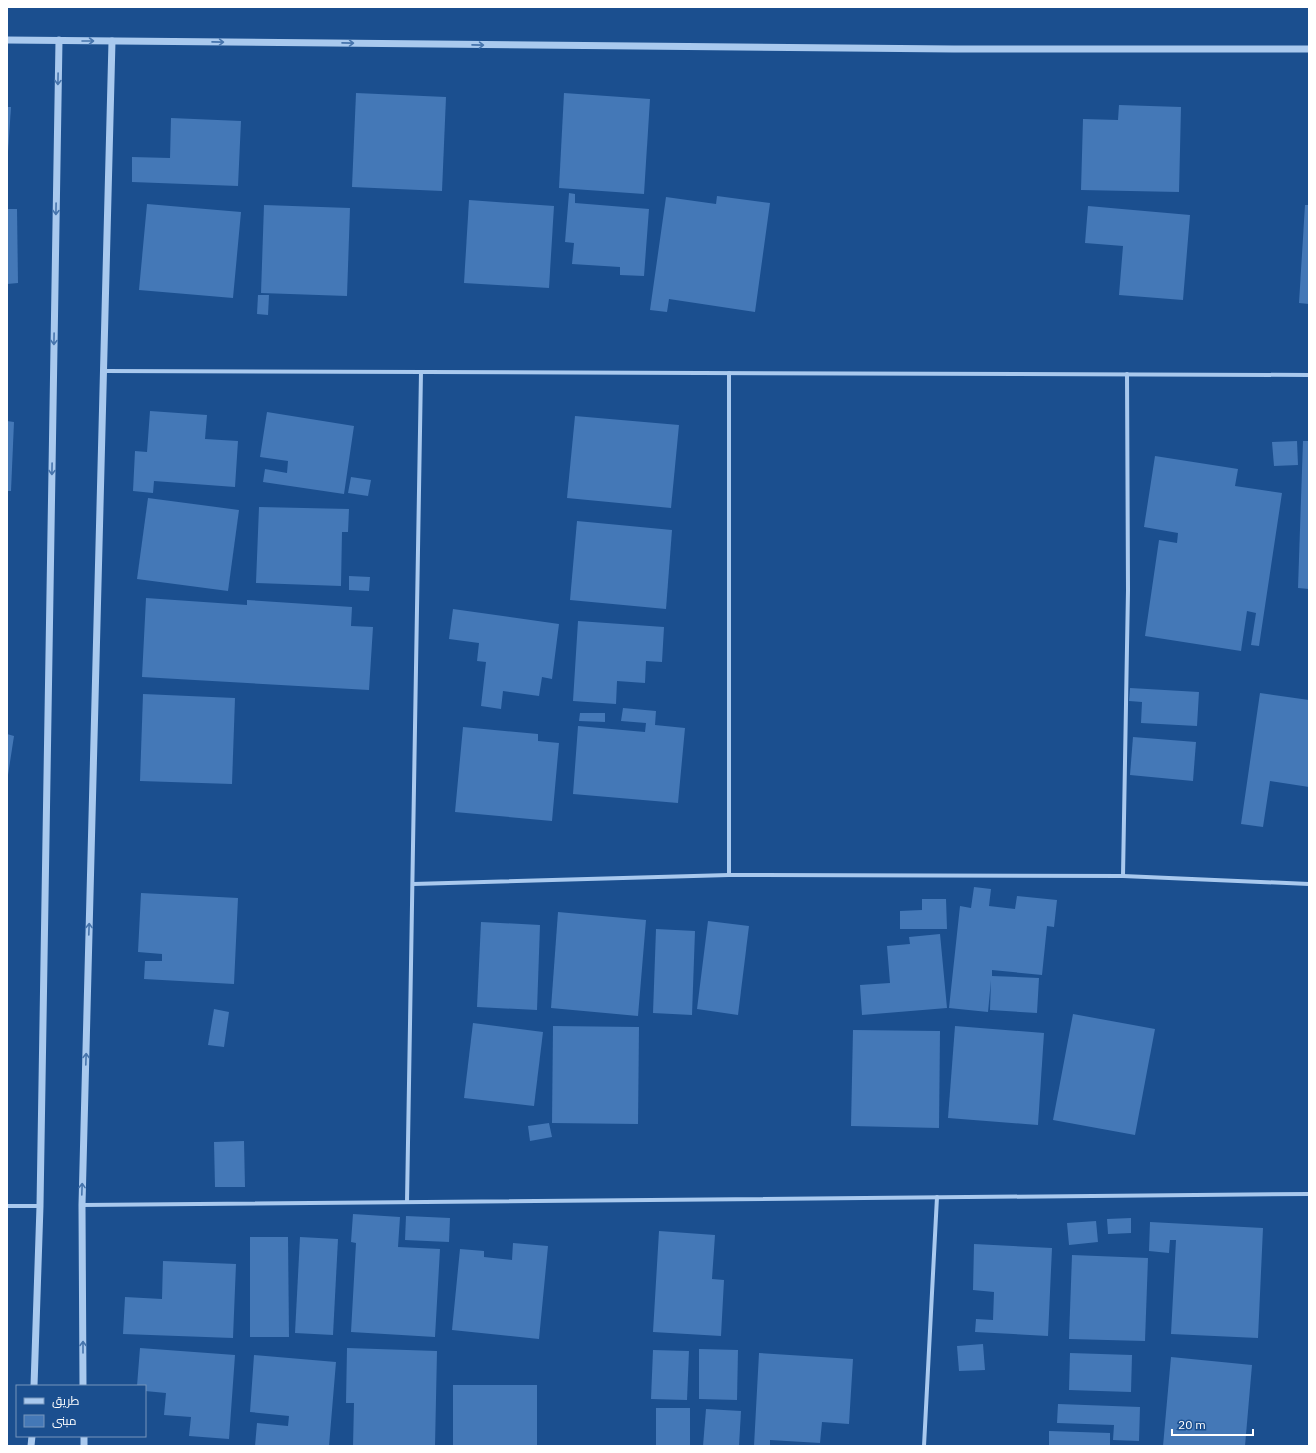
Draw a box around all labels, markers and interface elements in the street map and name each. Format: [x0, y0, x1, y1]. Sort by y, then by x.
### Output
one-way arrow [81, 37, 94, 45]
one-way arrow [211, 38, 224, 46]
one-way arrow [341, 39, 354, 47]
one-way arrow [471, 41, 484, 48]
one-way arrow [54, 72, 62, 85]
one-way arrow [52, 202, 60, 215]
one-way arrow [50, 332, 58, 345]
one-way arrow [48, 462, 56, 475]
one-way arrow [85, 923, 93, 936]
one-way arrow [82, 1053, 90, 1066]
one-way arrow [78, 1183, 86, 1196]
one-way arrow [79, 1341, 87, 1354]
legend [16, 1385, 146, 1437]
text: طريق [52, 1393, 80, 1408]
scale bar [1172, 1411, 1253, 1437]
text: مبنى [52, 1413, 77, 1428]
text: 20 m [1178, 1417, 1206, 1432]

